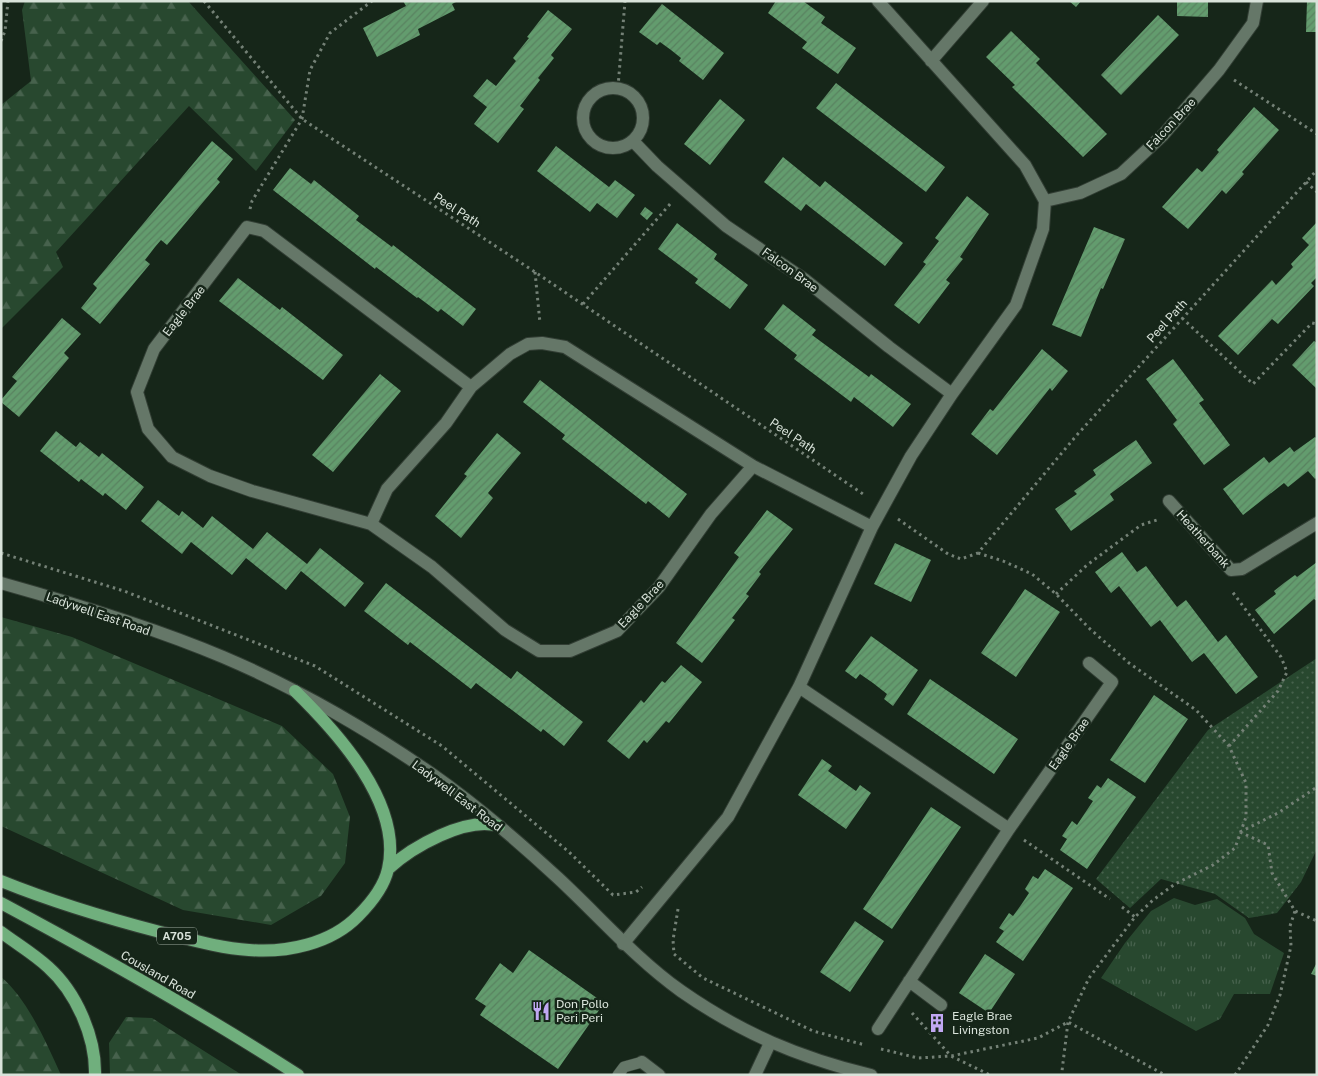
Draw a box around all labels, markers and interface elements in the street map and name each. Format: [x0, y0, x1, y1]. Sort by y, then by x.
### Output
street label: Falcon Brae [1143, 95, 1199, 153]
street label: Peel Path [431, 190, 483, 230]
street label: Falcon Brae [759, 245, 821, 295]
street label: Eagle Brae [160, 283, 208, 339]
street label: Peel Path [1144, 296, 1190, 345]
street label: Peel Path [767, 415, 819, 457]
street label: Heatherbank [1173, 507, 1233, 571]
street label: Eagle Brae [615, 577, 667, 631]
street label: Ladywell East Road [44, 590, 152, 638]
street label: Eagle Brae [1046, 715, 1092, 773]
street label: Ladywell East Road [409, 758, 505, 834]
road number: A705 [157, 928, 197, 944]
street label: Cousland Road [118, 948, 198, 1002]
place label: Don Pollo Peri Peri [556, 997, 609, 1025]
restaurant icon: Don Pollo Peri Peri [530, 1000, 552, 1022]
place label: Eagle Brae Livingston [952, 1009, 1013, 1037]
building icon: Eagle Brae Livingston [926, 1012, 948, 1034]

